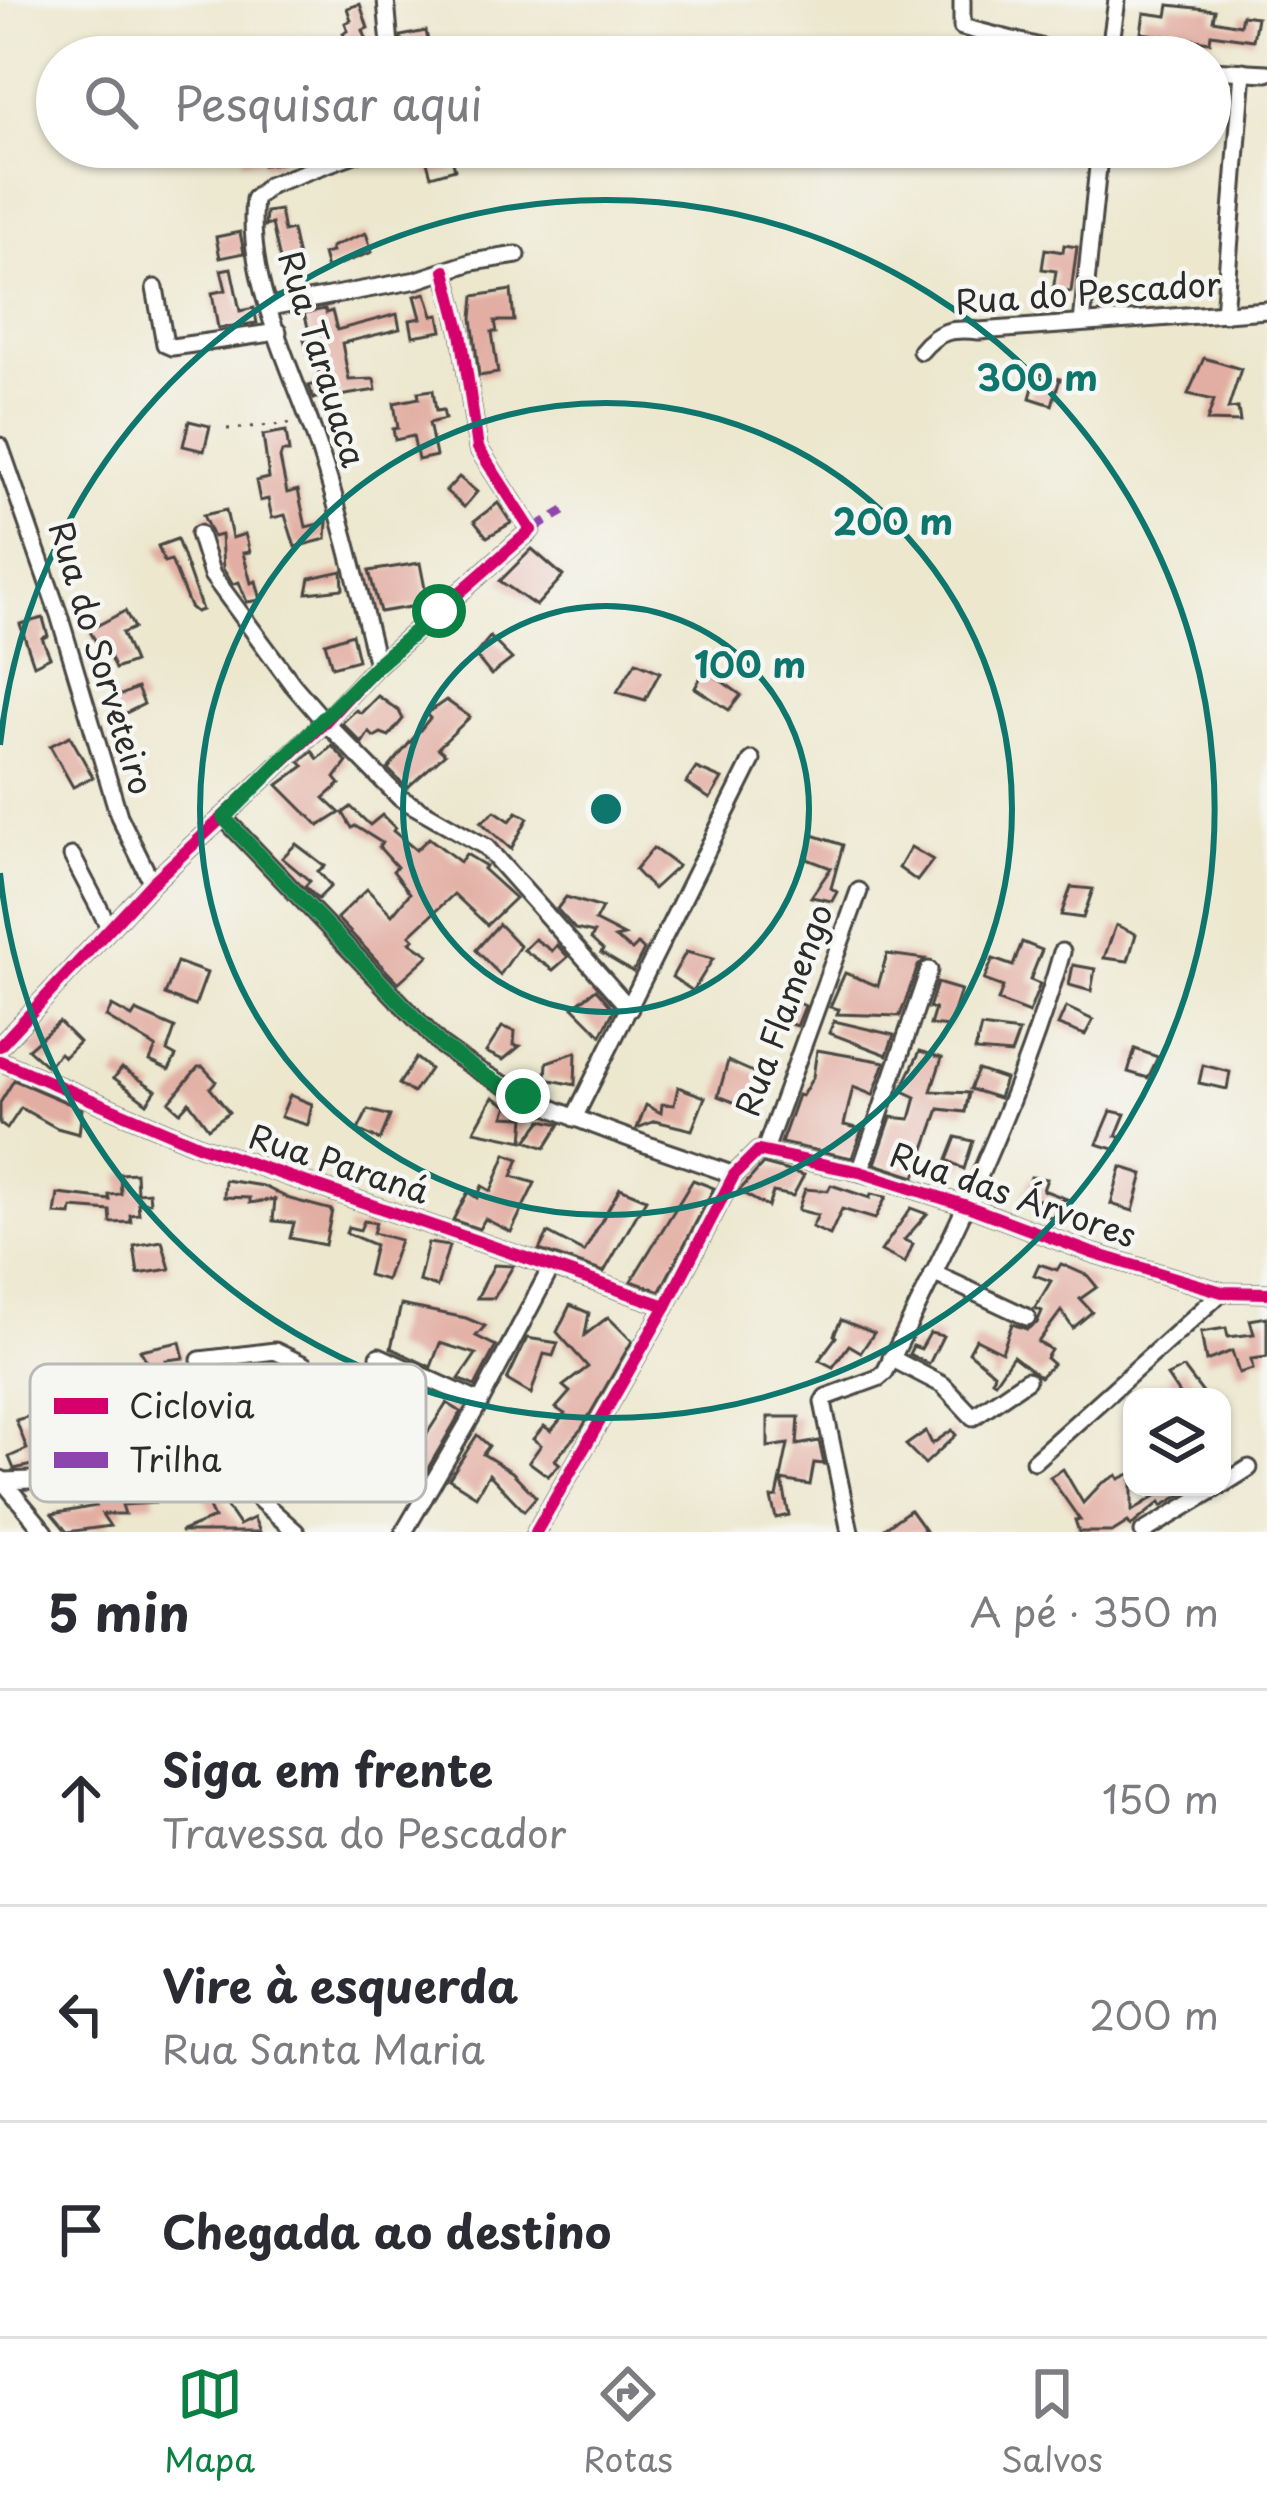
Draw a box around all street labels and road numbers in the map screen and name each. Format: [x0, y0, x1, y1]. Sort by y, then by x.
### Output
street label: Rua Tarauaca [267, 244, 381, 473]
street label: Rua do Pescador [954, 257, 1222, 325]
street label: Rua do Sorveteiro [38, 515, 168, 800]
street label: Rua Flamengo [720, 896, 844, 1123]
street label: Rua Paraná [243, 1109, 436, 1215]
street label: Rua das Árvores [884, 1128, 1143, 1259]

